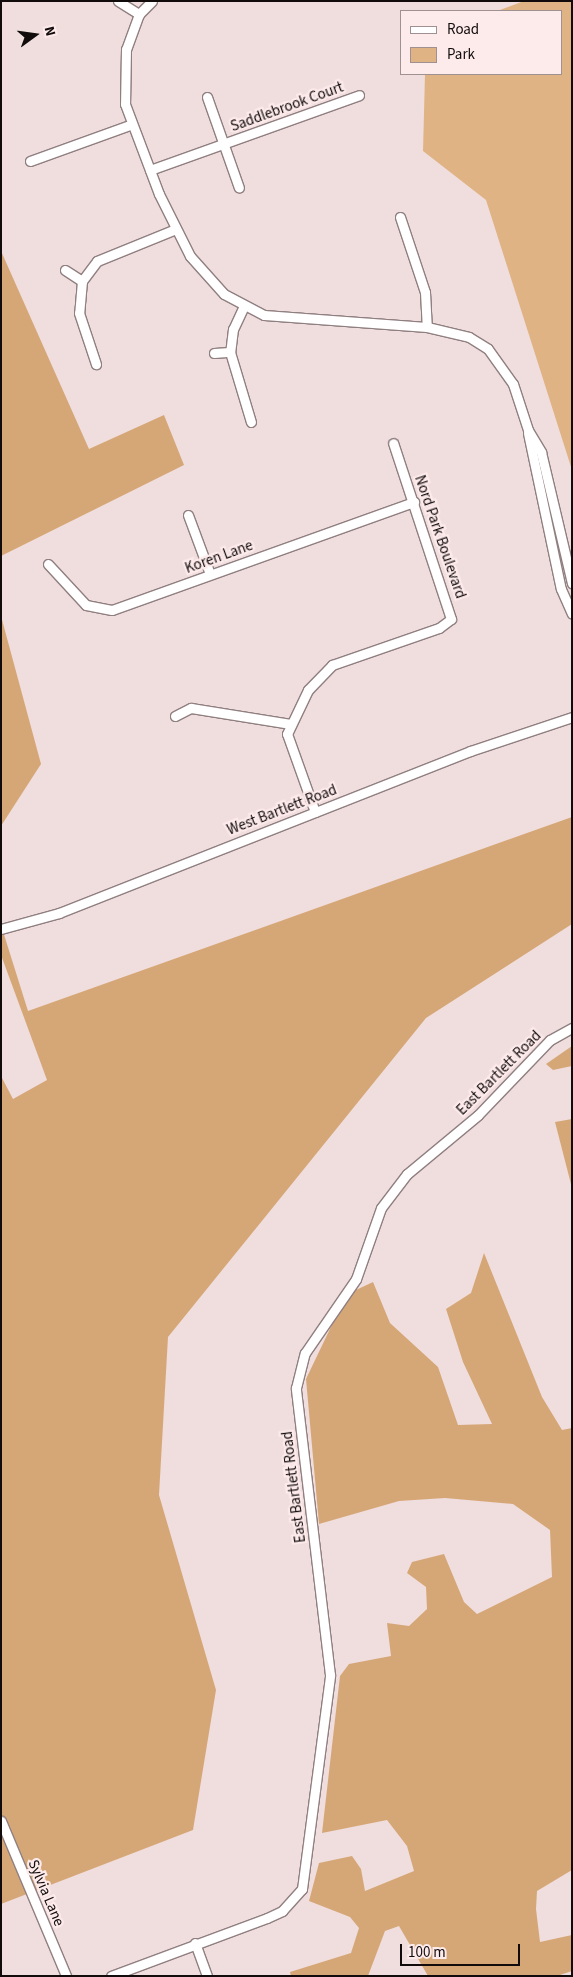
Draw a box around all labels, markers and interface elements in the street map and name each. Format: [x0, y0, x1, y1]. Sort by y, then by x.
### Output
north arrow [10, 10, 60, 60]
legend [400, 10, 563, 75]
text: Road [447, 19, 479, 40]
text: N [39, 24, 60, 38]
text: Park [447, 44, 475, 65]
street label: Saddlebrook Court [228, 78, 346, 136]
street label: Nord Park Boulevard [410, 473, 470, 601]
street label: Koren Lane [183, 536, 255, 578]
street label: West Bartlett Road [225, 781, 339, 839]
street label: East Bartlett Road [453, 1027, 545, 1119]
street label: East Bartlett Road [278, 1430, 310, 1544]
street label: Sylvia Lane [24, 1857, 68, 1929]
scale bar [403, 1934, 523, 1966]
text: 100 m [408, 1942, 446, 1963]

